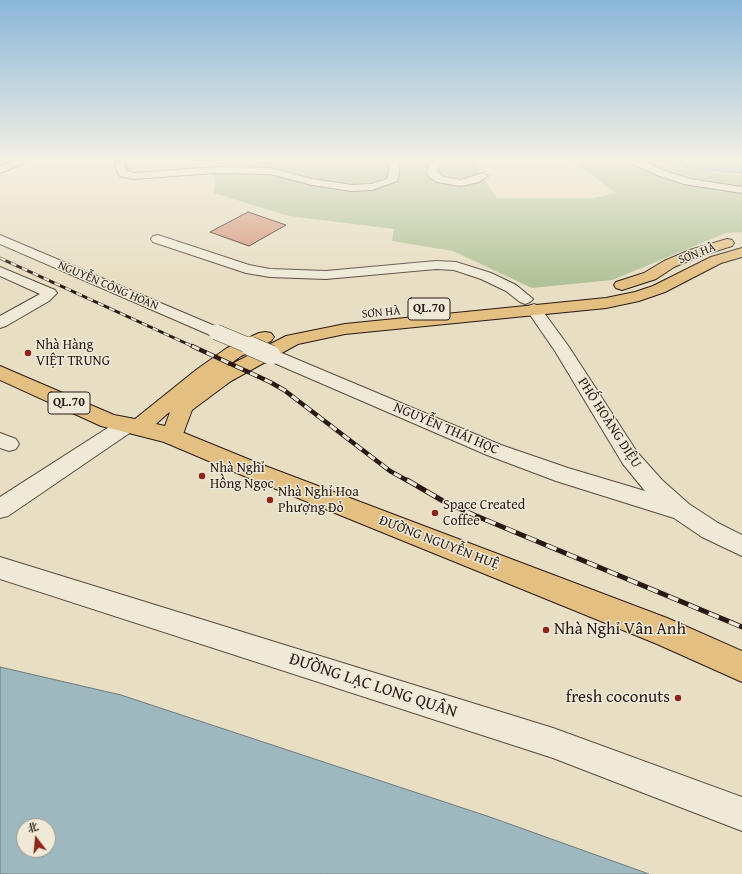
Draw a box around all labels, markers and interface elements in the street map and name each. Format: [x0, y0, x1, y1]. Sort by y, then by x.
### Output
street label: SƠN HÀ [676, 240, 718, 268]
street label: NGUYỄN CÔNG HOAN [55, 258, 161, 314]
road number: QL.70 [408, 298, 450, 320]
street label: SƠN HÀ [361, 304, 401, 322]
place label: Nhà Hàng VIỆT TRUNG [36, 337, 110, 370]
marker: Nhà Hàng VIỆT TRUNG [23, 348, 33, 358]
street label: PHỐ HOÀNG DIỆU [574, 375, 644, 471]
road number: QL.70 [48, 392, 90, 414]
street label: NGUYỄN THÁI HỌC [391, 399, 501, 459]
place label: Nhà Nghỉ Hồng Ngọc [210, 460, 274, 492]
marker: Nhà Nghỉ Hồng Ngọc [197, 471, 207, 481]
place label: Nhà Nghỉ Hoa Phượng Đỏ [278, 484, 359, 516]
marker: Nhà Nghỉ Hoa Phượng Đỏ [265, 495, 275, 505]
place label: Space Created Coffee [443, 497, 525, 530]
marker: Space Created Coffee [430, 508, 440, 518]
street label: ĐƯỜNG NGUYỄN HUỆ [377, 512, 501, 574]
place label: Nhà Nghỉ Vân Anh [554, 620, 686, 640]
marker: Nhà Nghỉ Vân Anh [541, 625, 551, 635]
street label: ĐƯỜNG LẠC LONG QUÂN [286, 649, 460, 723]
place label: fresh coconuts [566, 688, 670, 708]
marker: fresh coconuts [673, 693, 683, 703]
north arrow [16, 818, 56, 858]
text: 北 [25, 818, 40, 837]

